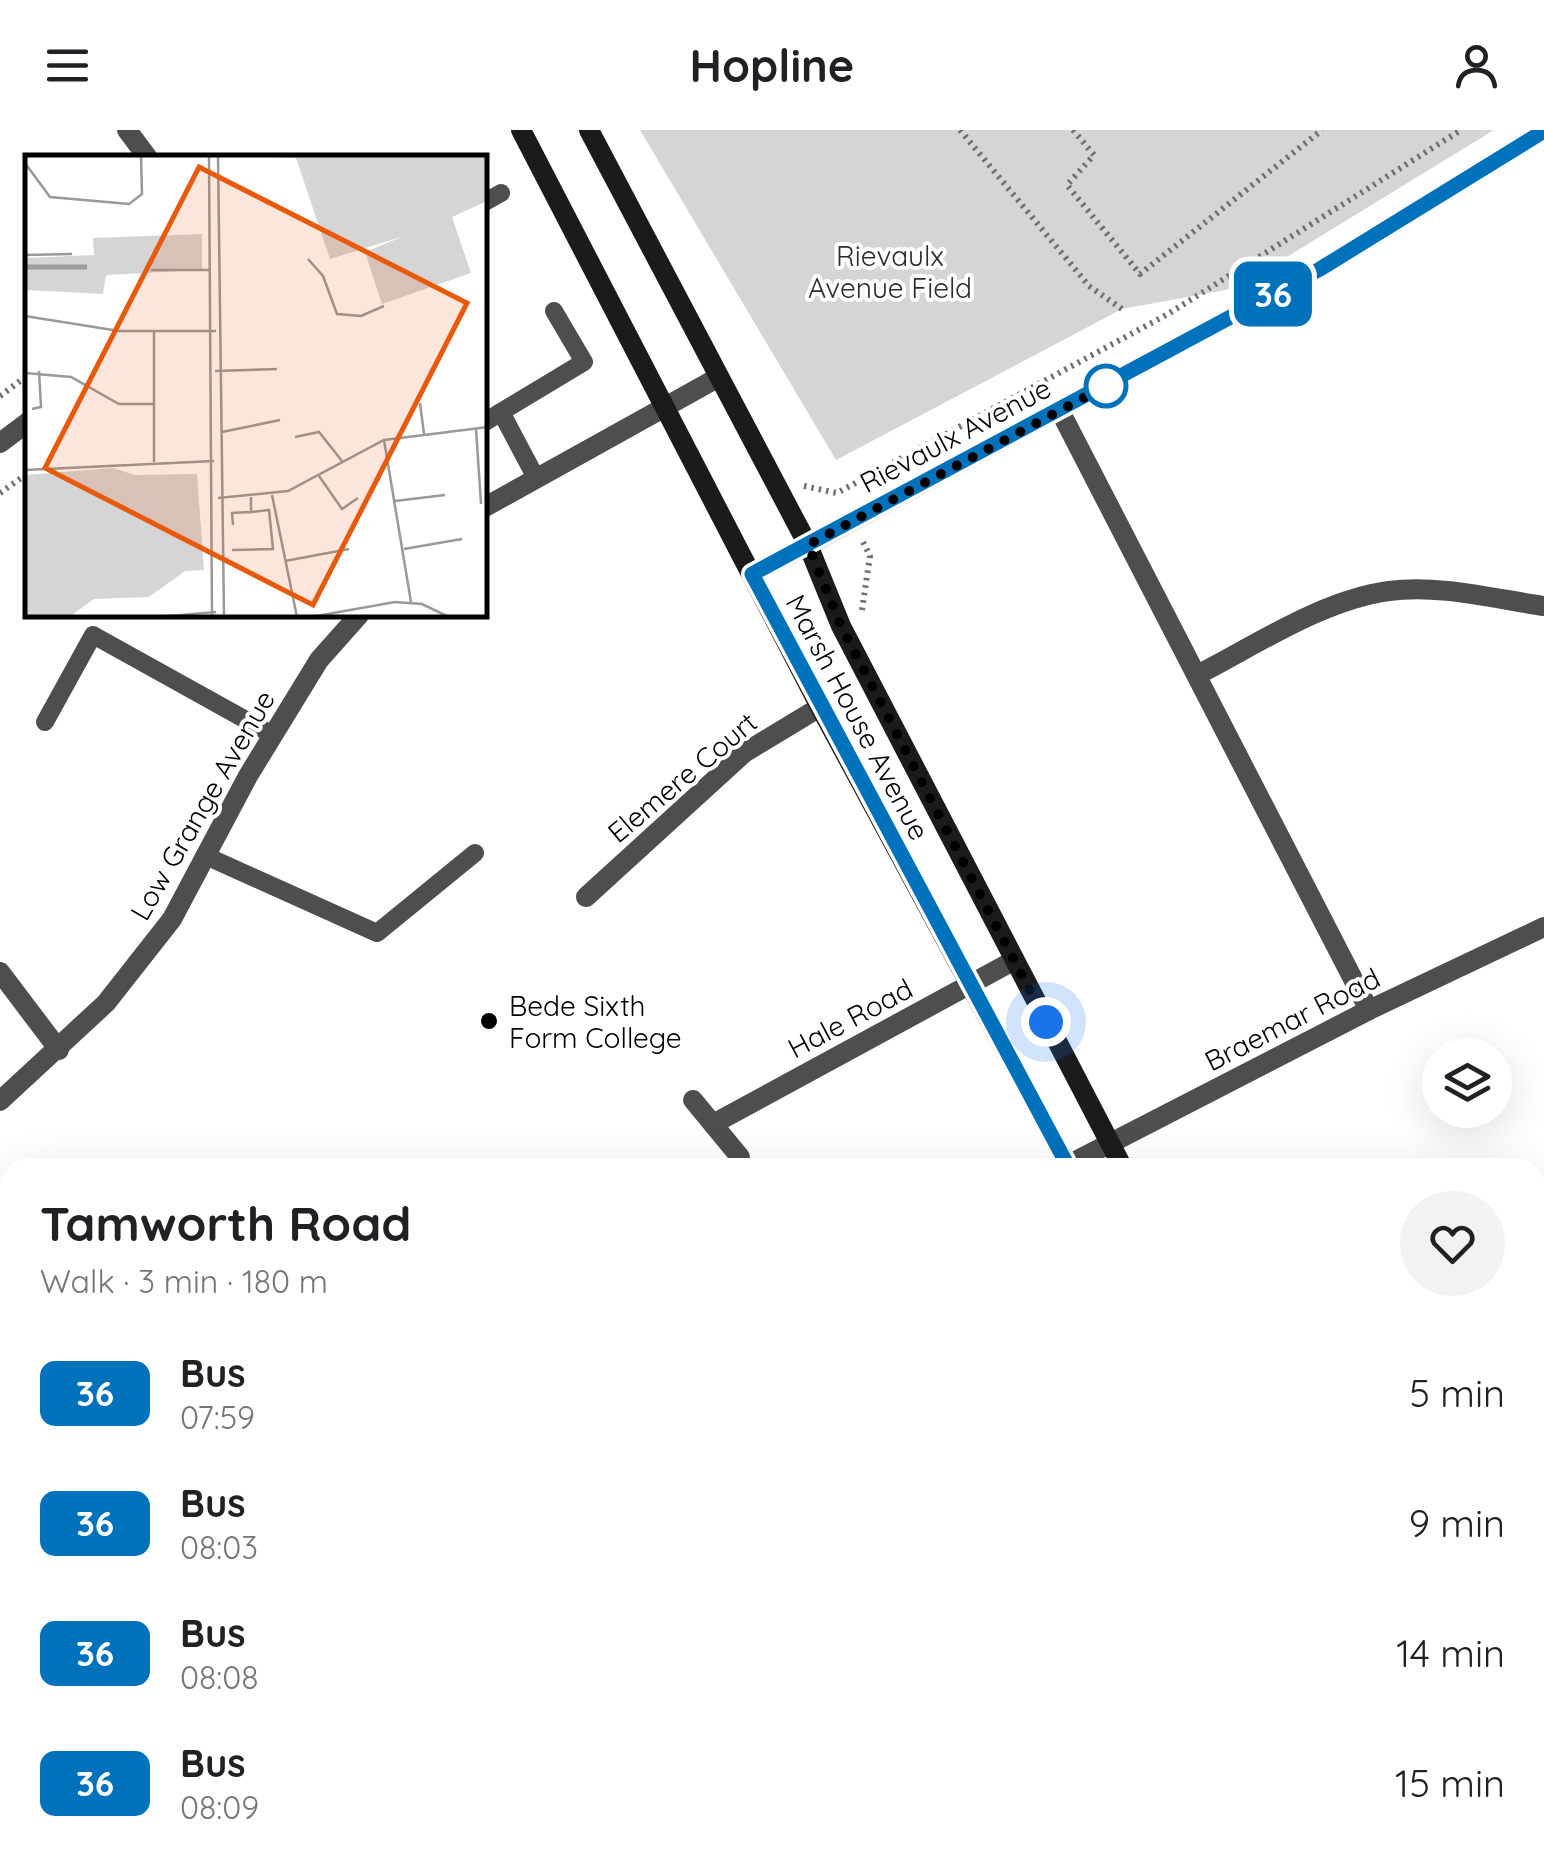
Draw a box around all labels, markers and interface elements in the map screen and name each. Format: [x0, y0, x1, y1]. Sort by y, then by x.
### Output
text: Hopline [690, 37, 854, 93]
icon: menu [40, 38, 95, 93]
icon: person [1449, 38, 1504, 93]
inset map [25, 155, 488, 618]
park label: Rievaulx Avenue Field [808, 238, 972, 305]
line badge: 36 [1228, 262, 1318, 326]
text: 36 [1254, 272, 1292, 316]
unlabelled marker [1085, 365, 1127, 407]
street label: Rievaulx Avenue [854, 370, 1056, 500]
street label: Marsh House Avenue [778, 588, 938, 846]
street label: Low Grange Avenue [122, 684, 282, 926]
street label: Elemere Court [600, 704, 764, 850]
street label: Braemar Road [1199, 960, 1385, 1078]
street label: Hale Road [782, 971, 918, 1065]
place label: Bede Sixth Form College [509, 988, 682, 1055]
your location [1021, 997, 1071, 1047]
marker: Bede Sixth Form College [478, 1010, 500, 1032]
map controls [1422, 1038, 1512, 1128]
button: layers [1422, 1038, 1512, 1128]
button: heart [1400, 1191, 1505, 1296]
text: Tamworth Road [40, 1193, 411, 1253]
text: Walk · 3 min · 180 m [40, 1261, 328, 1301]
text: Bus [180, 1349, 246, 1397]
text: 5 min [1409, 1369, 1505, 1417]
text: 36 [76, 1371, 114, 1415]
text: 07:59 [180, 1397, 255, 1437]
text: Bus [180, 1479, 246, 1527]
text: 9 min [1409, 1499, 1505, 1547]
text: 36 [76, 1501, 114, 1545]
text: 08:03 [180, 1527, 258, 1567]
text: Bus [180, 1609, 246, 1657]
text: 14 min [1396, 1629, 1505, 1677]
text: 36 [76, 1631, 114, 1675]
text: 08:08 [180, 1657, 259, 1697]
text: Bus [180, 1739, 246, 1787]
text: 15 min [1395, 1759, 1505, 1807]
text: 36 [76, 1761, 114, 1805]
text: 08:09 [180, 1787, 259, 1827]

